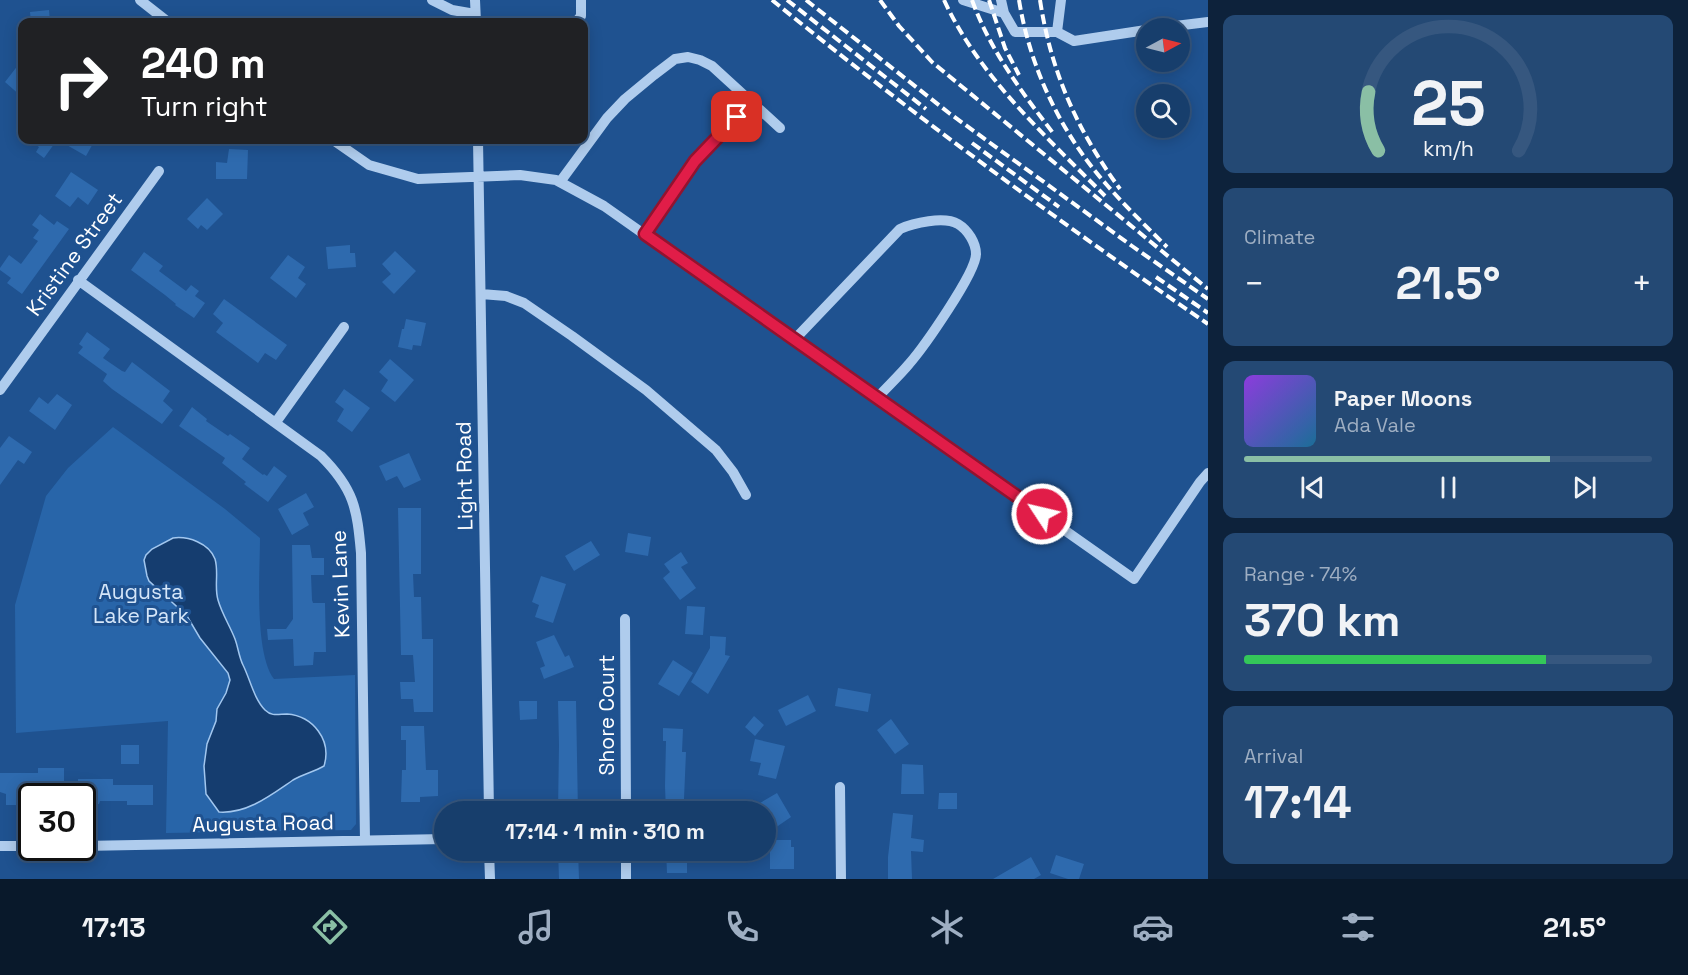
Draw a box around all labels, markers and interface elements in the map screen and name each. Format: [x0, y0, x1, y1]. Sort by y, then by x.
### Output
north arrow [1136, 18, 1190, 72]
map controls [1136, 18, 1190, 138]
text: 240 m [141, 37, 266, 90]
icon: right [42, 42, 120, 120]
text: 25 [1411, 64, 1485, 143]
button: search [1136, 84, 1190, 138]
text: Turn right [141, 89, 268, 124]
pin [711, 91, 762, 142]
icon: arrive [720, 100, 753, 133]
text: km/h [1422, 135, 1474, 162]
street label: Kristine Street [20, 187, 128, 321]
text: Climate [1244, 224, 1315, 250]
text: 21.5° [1395, 255, 1501, 312]
text: − [1244, 263, 1264, 305]
text: + [1632, 263, 1652, 305]
text: Paper Moons [1334, 384, 1472, 412]
text: Ada Vale [1334, 412, 1416, 438]
street label: Light Road [450, 421, 478, 531]
icon: previous [1296, 471, 1329, 504]
icon: pause [1432, 471, 1465, 504]
icon: next [1568, 471, 1601, 504]
position arrow [1010, 482, 1074, 546]
street label: Kevin Lane [325, 530, 355, 638]
text: Range · 74% [1244, 561, 1357, 587]
park label: Augusta Lake Park [93, 578, 189, 629]
text: 370 km [1244, 592, 1401, 649]
street label: Shore Court [593, 655, 620, 775]
text: Arrival [1244, 743, 1303, 769]
text: 17:14 [1244, 774, 1352, 831]
speed limit sign: 30 [18, 783, 96, 861]
street label: Augusta Road [192, 808, 334, 838]
text: 17:14 · 1 min · 310 m [505, 817, 705, 845]
icon: directions [309, 906, 351, 948]
icon: music [515, 906, 557, 948]
icon: phone [721, 906, 763, 948]
icon: climate [926, 906, 968, 948]
icon: car [1132, 906, 1174, 948]
icon: filters [1337, 906, 1379, 948]
text: 17:13 [82, 910, 146, 945]
text: 21.5° [1543, 910, 1606, 945]

